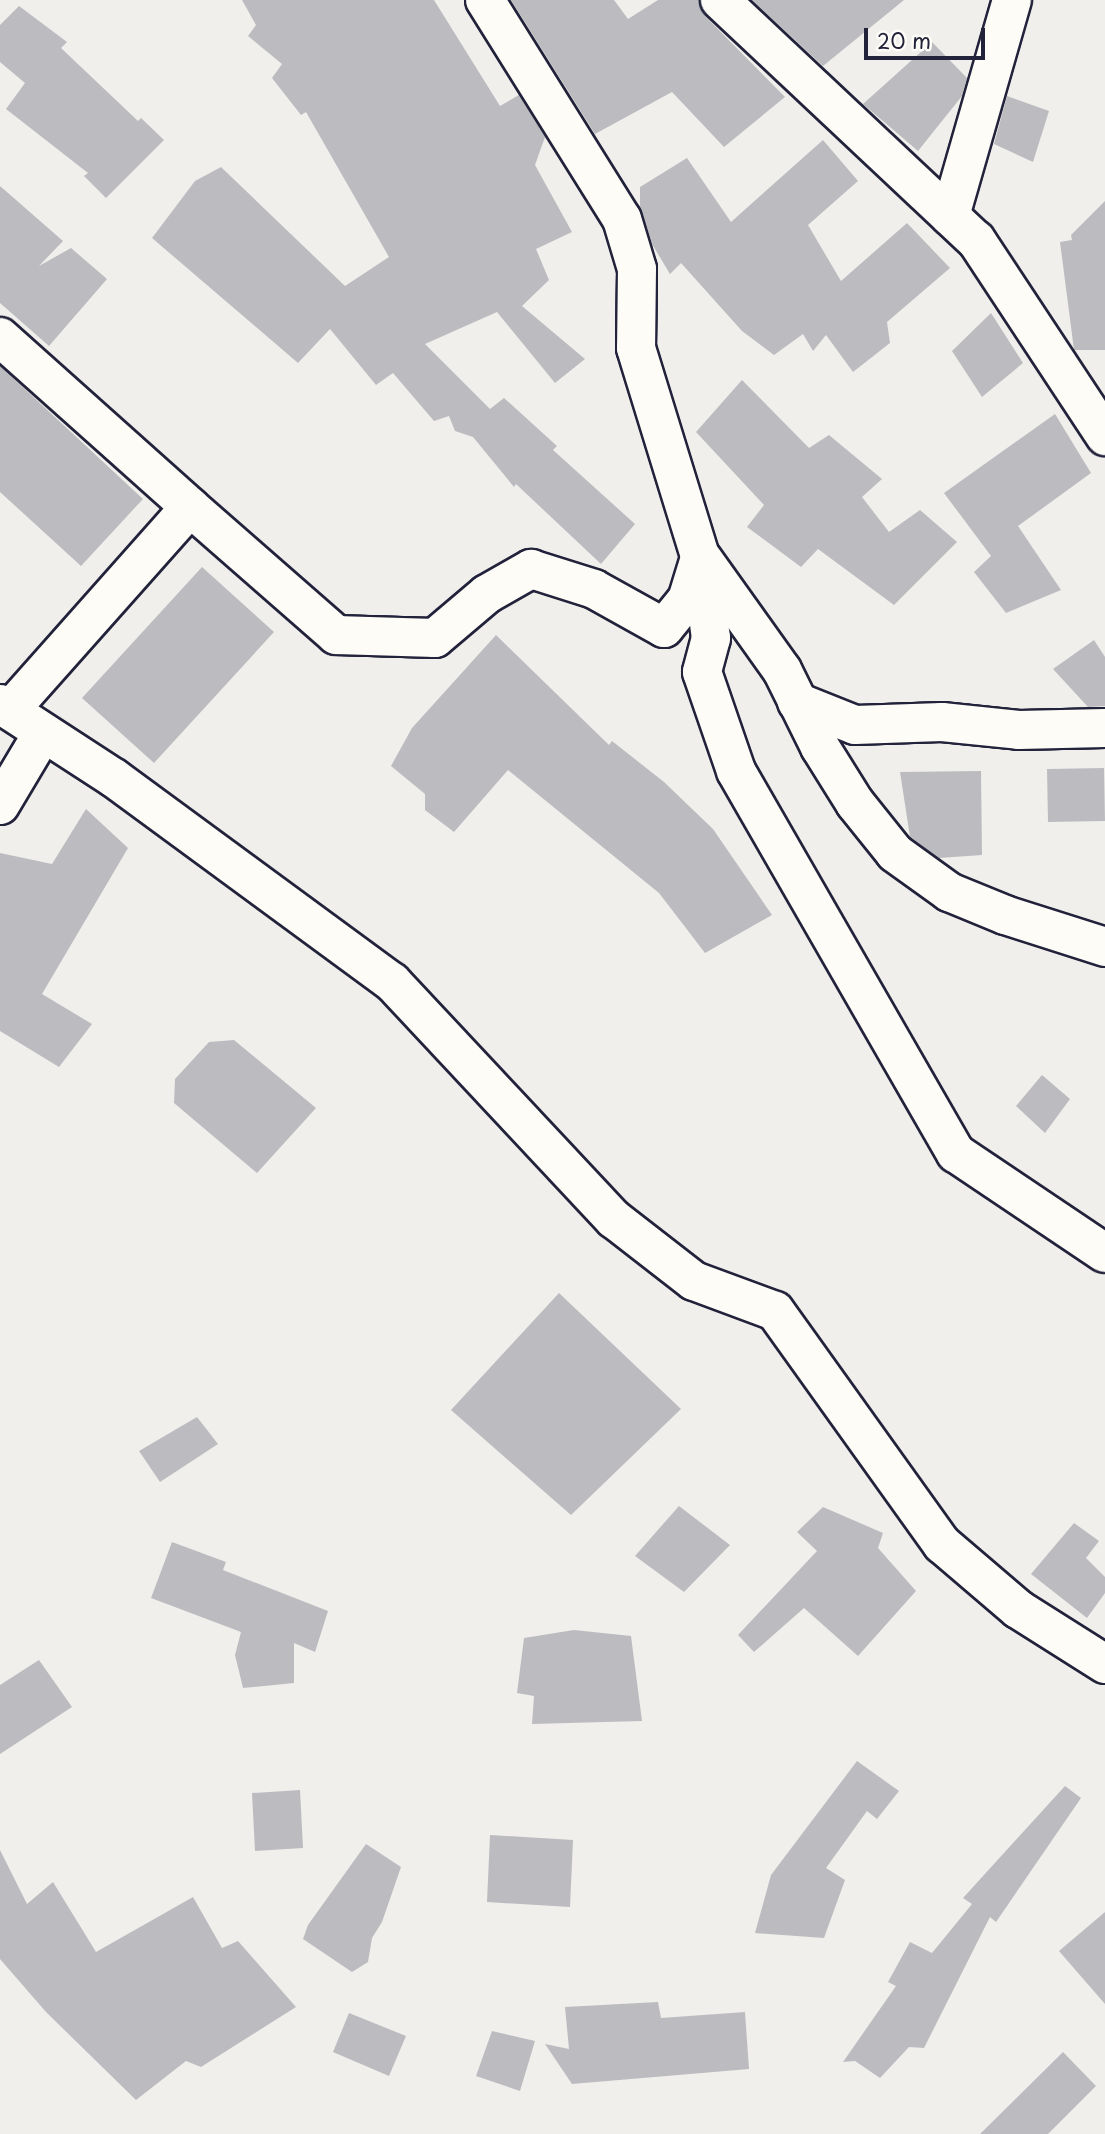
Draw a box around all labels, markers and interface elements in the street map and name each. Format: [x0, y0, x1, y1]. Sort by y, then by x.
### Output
scale bar [867, 14, 988, 58]
text: 20 m [877, 24, 931, 56]

